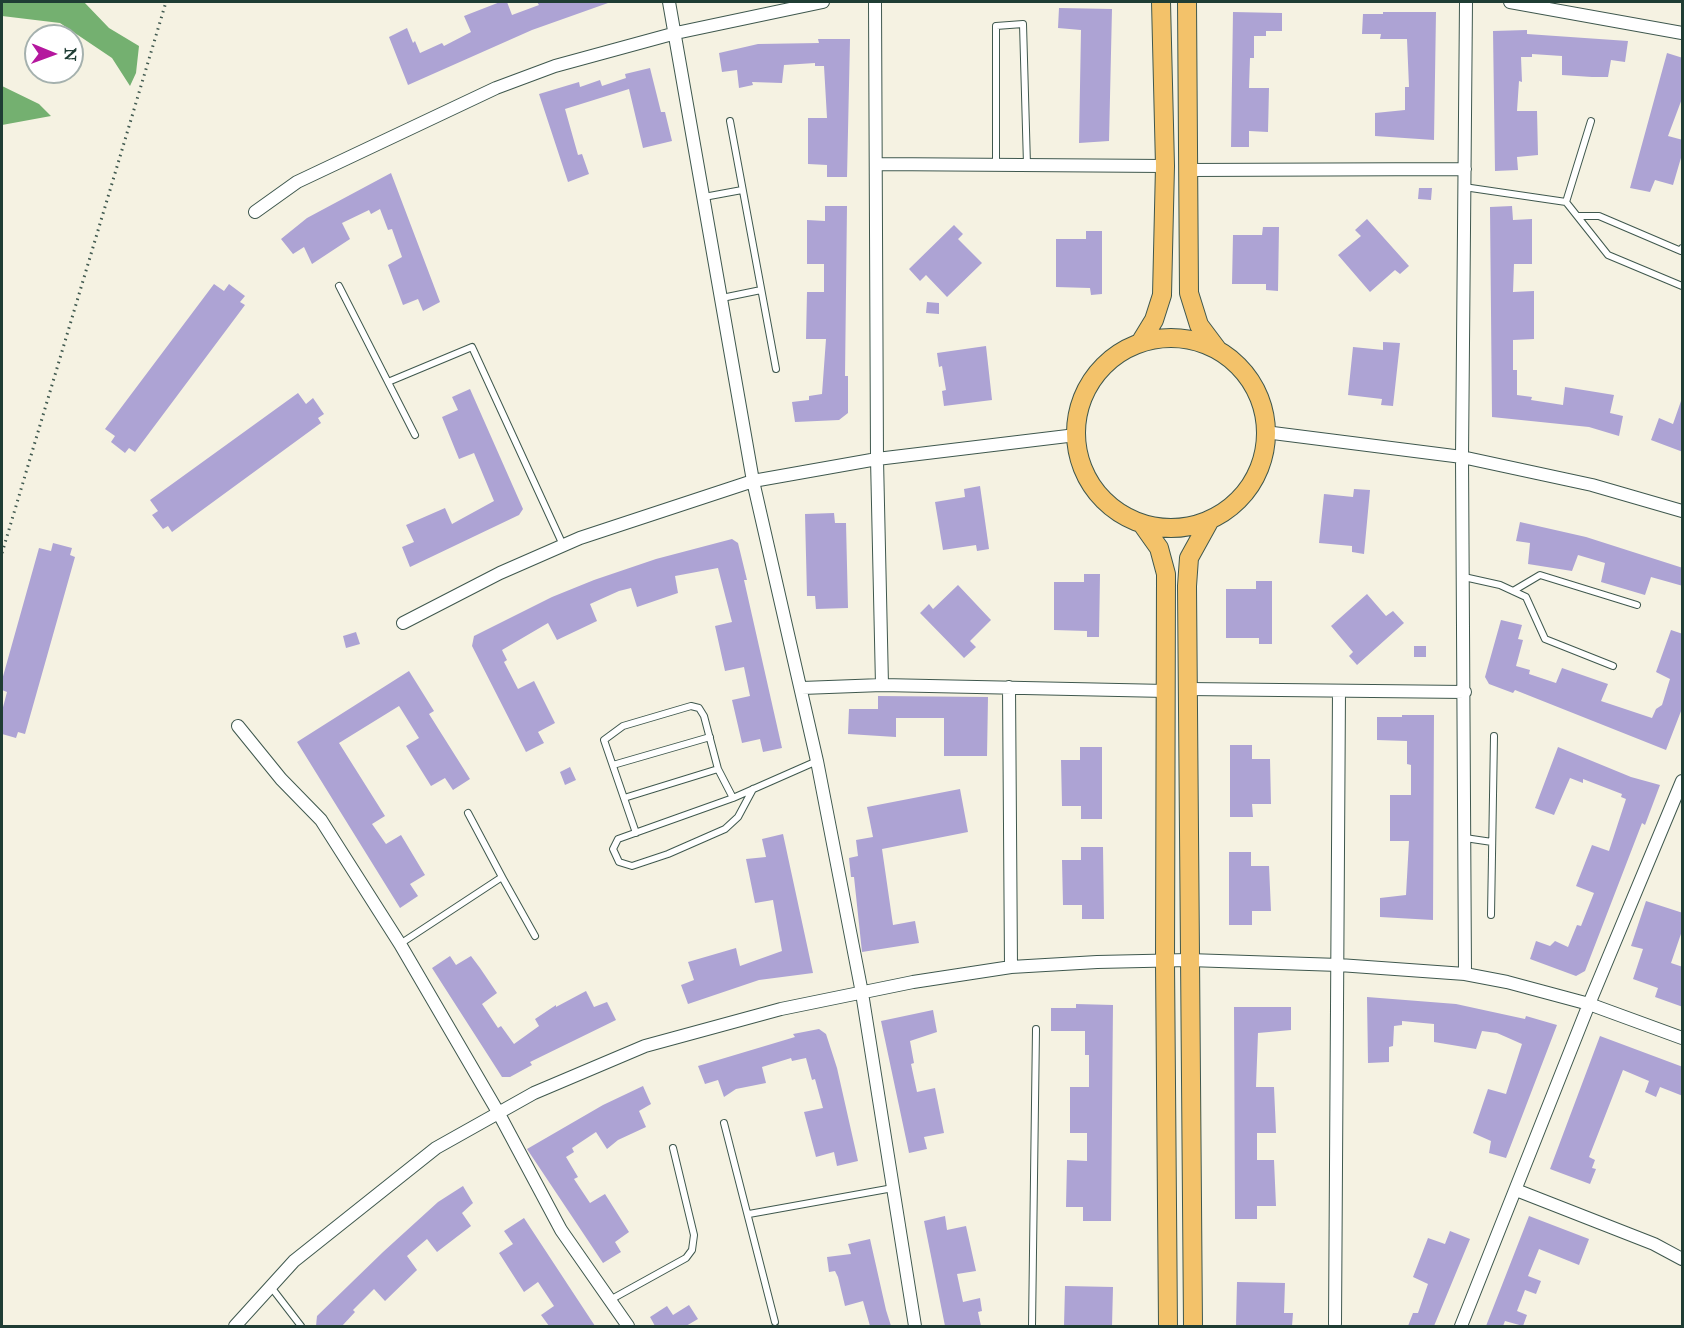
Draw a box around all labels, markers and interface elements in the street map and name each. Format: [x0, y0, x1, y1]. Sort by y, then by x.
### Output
north arrow [24, 24, 84, 84]
text: N [61, 47, 80, 61]

